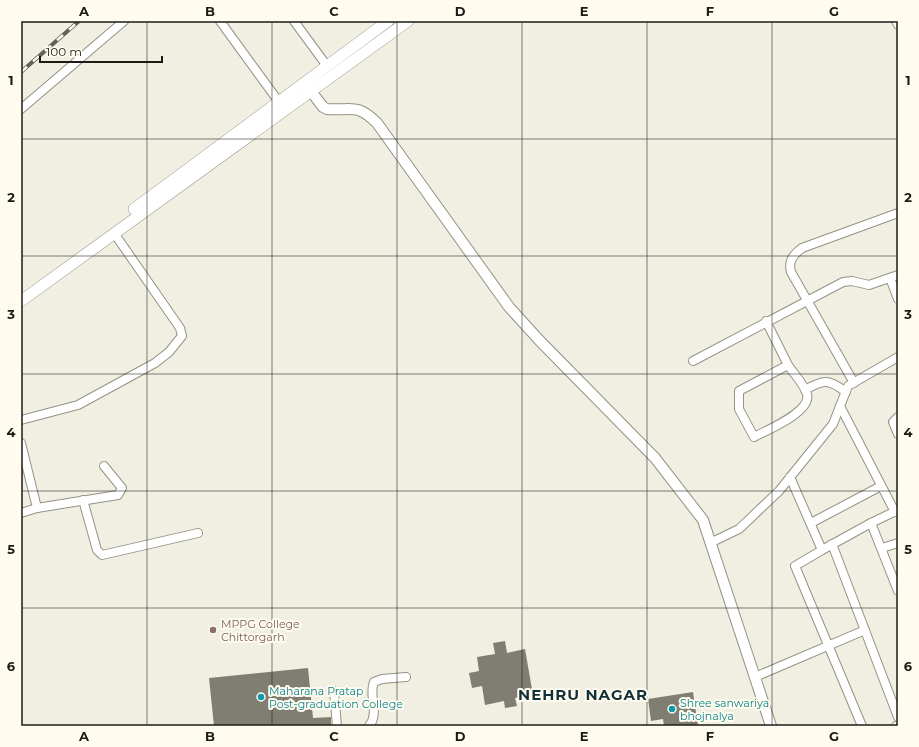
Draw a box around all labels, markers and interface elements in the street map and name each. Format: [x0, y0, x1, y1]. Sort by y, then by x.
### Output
text: A [78, 3, 90, 19]
text: B [205, 3, 215, 19]
text: C [329, 3, 339, 19]
text: D [455, 3, 466, 19]
text: E [580, 3, 589, 19]
text: F [706, 3, 714, 19]
text: G [829, 3, 839, 19]
scale bar [40, 38, 162, 64]
text: 100 m [46, 44, 82, 59]
text: 1 [8, 72, 14, 88]
text: 1 [905, 72, 911, 88]
text: 2 [7, 189, 15, 205]
text: 2 [904, 189, 912, 205]
text: 3 [6, 306, 15, 322]
text: 3 [903, 306, 912, 322]
text: 4 [7, 424, 16, 440]
text: 4 [904, 424, 913, 440]
text: 5 [7, 541, 15, 557]
text: 5 [904, 541, 912, 557]
place label: MPPG College Chittorgarh [221, 617, 300, 644]
marker: MPPG College Chittorgarh [208, 625, 218, 635]
text: 6 [7, 658, 16, 674]
text: 6 [904, 658, 913, 674]
place label: Maharana Pratap Post-graduation College [269, 684, 403, 711]
district label: NEHRU NAGAR [518, 685, 648, 704]
marker: Maharana Pratap Post-graduation College [256, 692, 266, 702]
place label: Shree sanwariya bhojnalya [680, 696, 769, 723]
marker: Shree sanwariya bhojnalya [667, 704, 677, 714]
text: A [78, 728, 90, 744]
text: B [205, 728, 215, 744]
text: C [329, 728, 339, 744]
text: D [455, 728, 466, 744]
text: E [580, 728, 589, 744]
text: F [706, 728, 714, 744]
text: G [829, 728, 839, 744]

